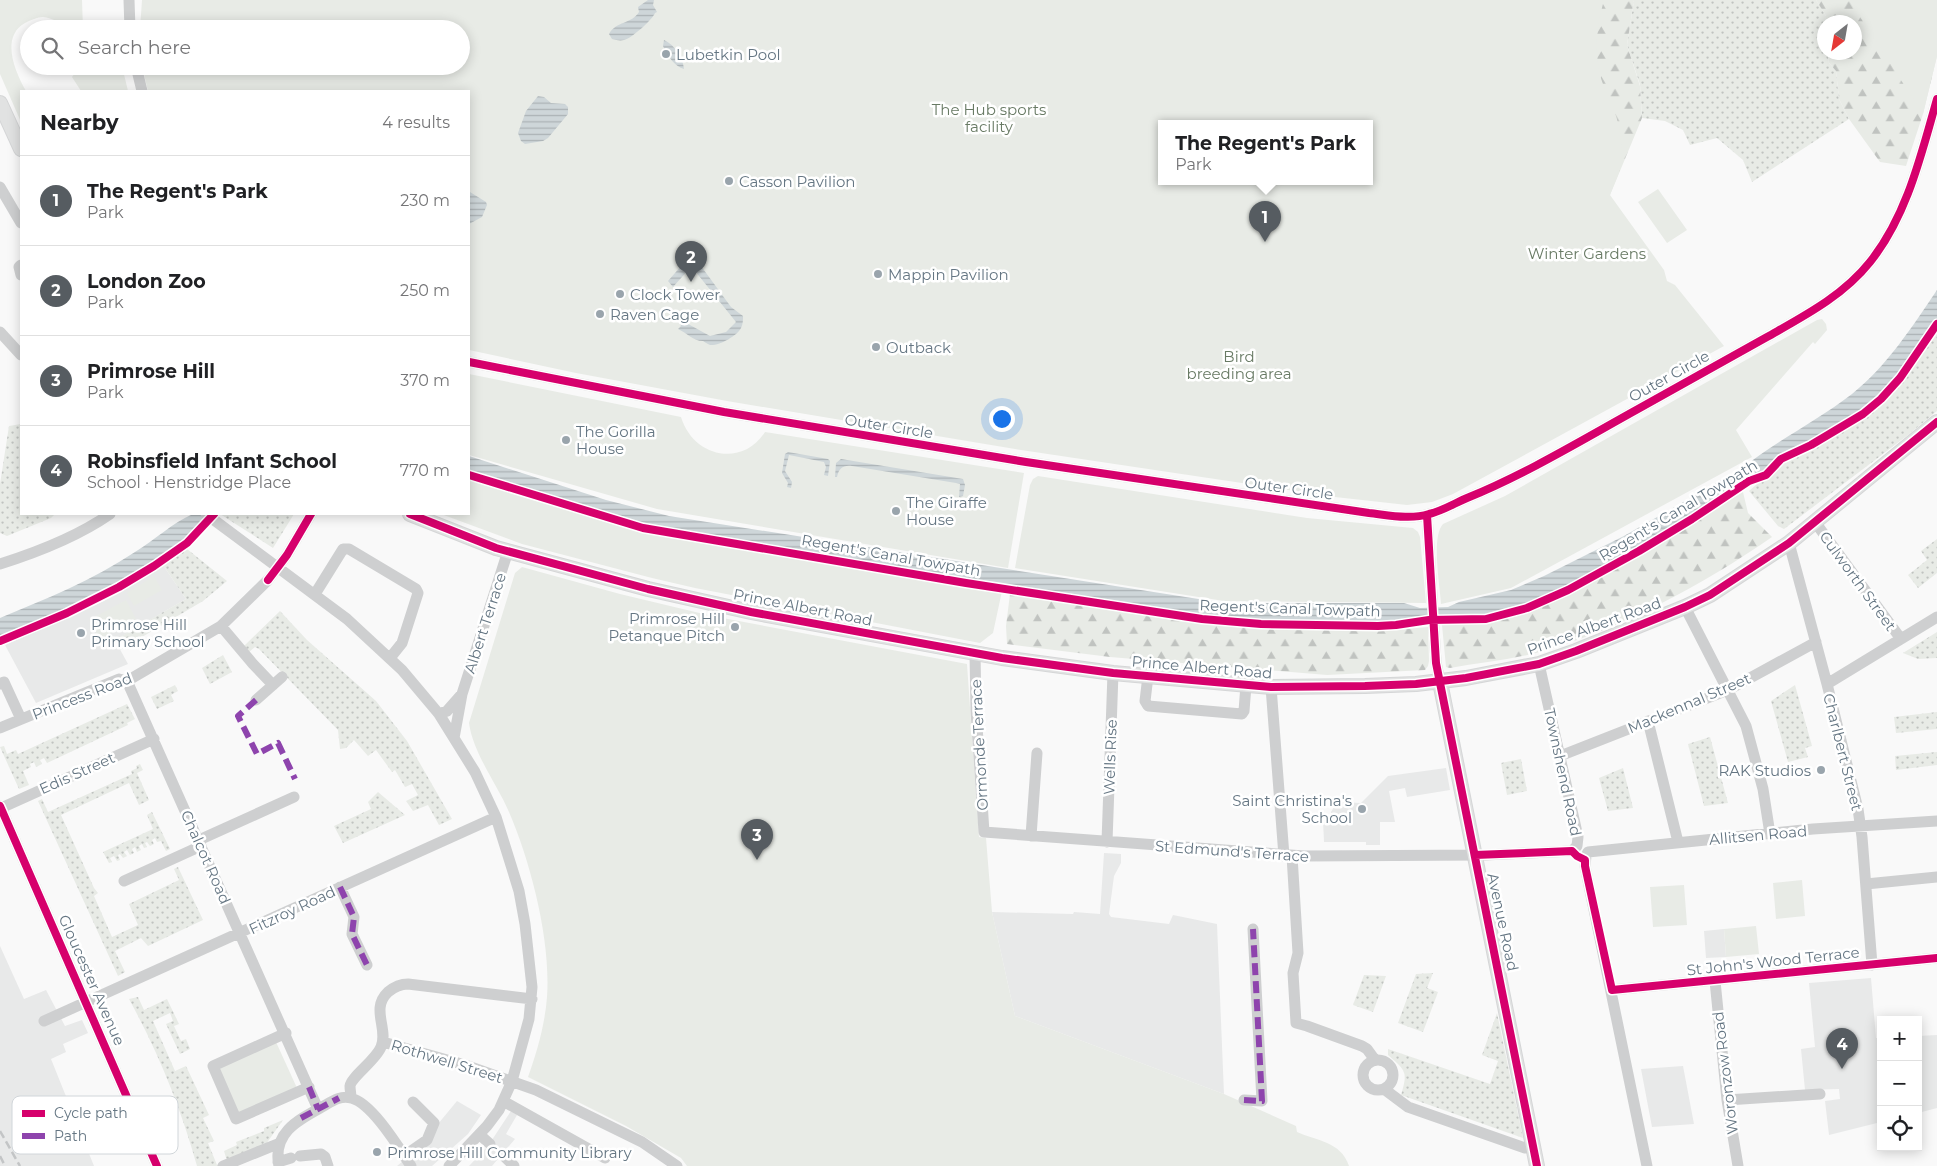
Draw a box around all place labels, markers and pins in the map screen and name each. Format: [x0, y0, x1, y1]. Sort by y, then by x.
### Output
place label: Lubetkin Pool [676, 45, 781, 64]
marker: Lubetkin Pool [660, 48, 672, 60]
place label: Casson Pavilion [739, 172, 856, 191]
marker: Casson Pavilion [723, 175, 735, 187]
pin: 1 [1249, 201, 1281, 242]
pin: 2 [675, 241, 707, 282]
place label: Mappin Pavilion [888, 265, 1009, 284]
marker: Mappin Pavilion [872, 268, 884, 280]
place label: Clock Tower [630, 285, 720, 304]
marker: Clock Tower [614, 288, 626, 300]
place label: Raven Cage [610, 305, 699, 324]
marker: Raven Cage [594, 308, 606, 320]
place label: Outback [886, 338, 951, 357]
marker: Outback [870, 341, 882, 353]
place label: The Gorilla House [576, 422, 656, 458]
marker: The Gorilla House [560, 434, 572, 446]
place label: The Giraffe House [906, 493, 987, 529]
marker: The Giraffe House [890, 505, 902, 517]
place label: Primrose Hill Petanque Pitch [608, 609, 725, 645]
place label: Primrose Hill Primary School [91, 615, 205, 651]
marker: Primrose Hill Petanque Pitch [729, 621, 741, 633]
marker: Primrose Hill Primary School [75, 627, 87, 639]
place label: RAK Studios [1718, 761, 1811, 780]
marker: RAK Studios [1815, 764, 1827, 776]
place label: Saint Christina's School [1232, 791, 1352, 827]
marker: Saint Christina's School [1356, 803, 1368, 815]
pin: 3 [741, 819, 773, 860]
pin: 4 [1826, 1028, 1858, 1069]
place label: Primrose Hill Community Library [387, 1143, 633, 1162]
marker: Primrose Hill Community Library [371, 1146, 383, 1158]

